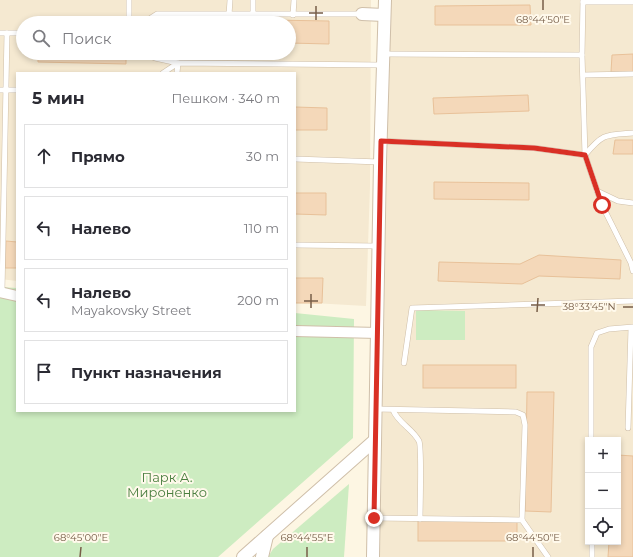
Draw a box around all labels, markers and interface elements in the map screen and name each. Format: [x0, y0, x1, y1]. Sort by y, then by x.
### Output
text: 68°44'50"E [516, 13, 570, 26]
search box [16, 16, 296, 60]
icon: search [30, 27, 52, 49]
text: Поиск [62, 29, 111, 48]
text: 5 мин [32, 88, 85, 108]
text: Пешком · 340 m [171, 90, 280, 106]
icon: ahead [33, 145, 55, 167]
text: Прямо [71, 147, 125, 166]
text: 30 m [246, 148, 279, 164]
route start [593, 196, 611, 214]
icon: left [33, 217, 55, 239]
text: Налево [71, 219, 131, 238]
text: 110 m [244, 220, 279, 236]
text: Налево [71, 283, 131, 302]
icon: left [33, 289, 55, 311]
text: 200 m [237, 292, 279, 308]
text: 38°33'45"N [562, 300, 616, 313]
text: Mayakovsky Street [71, 302, 191, 318]
icon: arrive [33, 361, 55, 383]
text: Пункт назначения [71, 363, 222, 382]
map controls [585, 437, 621, 545]
button: + [585, 437, 621, 473]
park label: Парк А. Мироненко [127, 469, 207, 500]
button: − [585, 473, 621, 509]
route end [365, 509, 383, 527]
button: locate [585, 509, 621, 545]
text: 68°45'00"E [54, 531, 108, 544]
text: 68°44'55"E [281, 531, 334, 544]
text: 68°44'50"E [506, 531, 560, 544]

